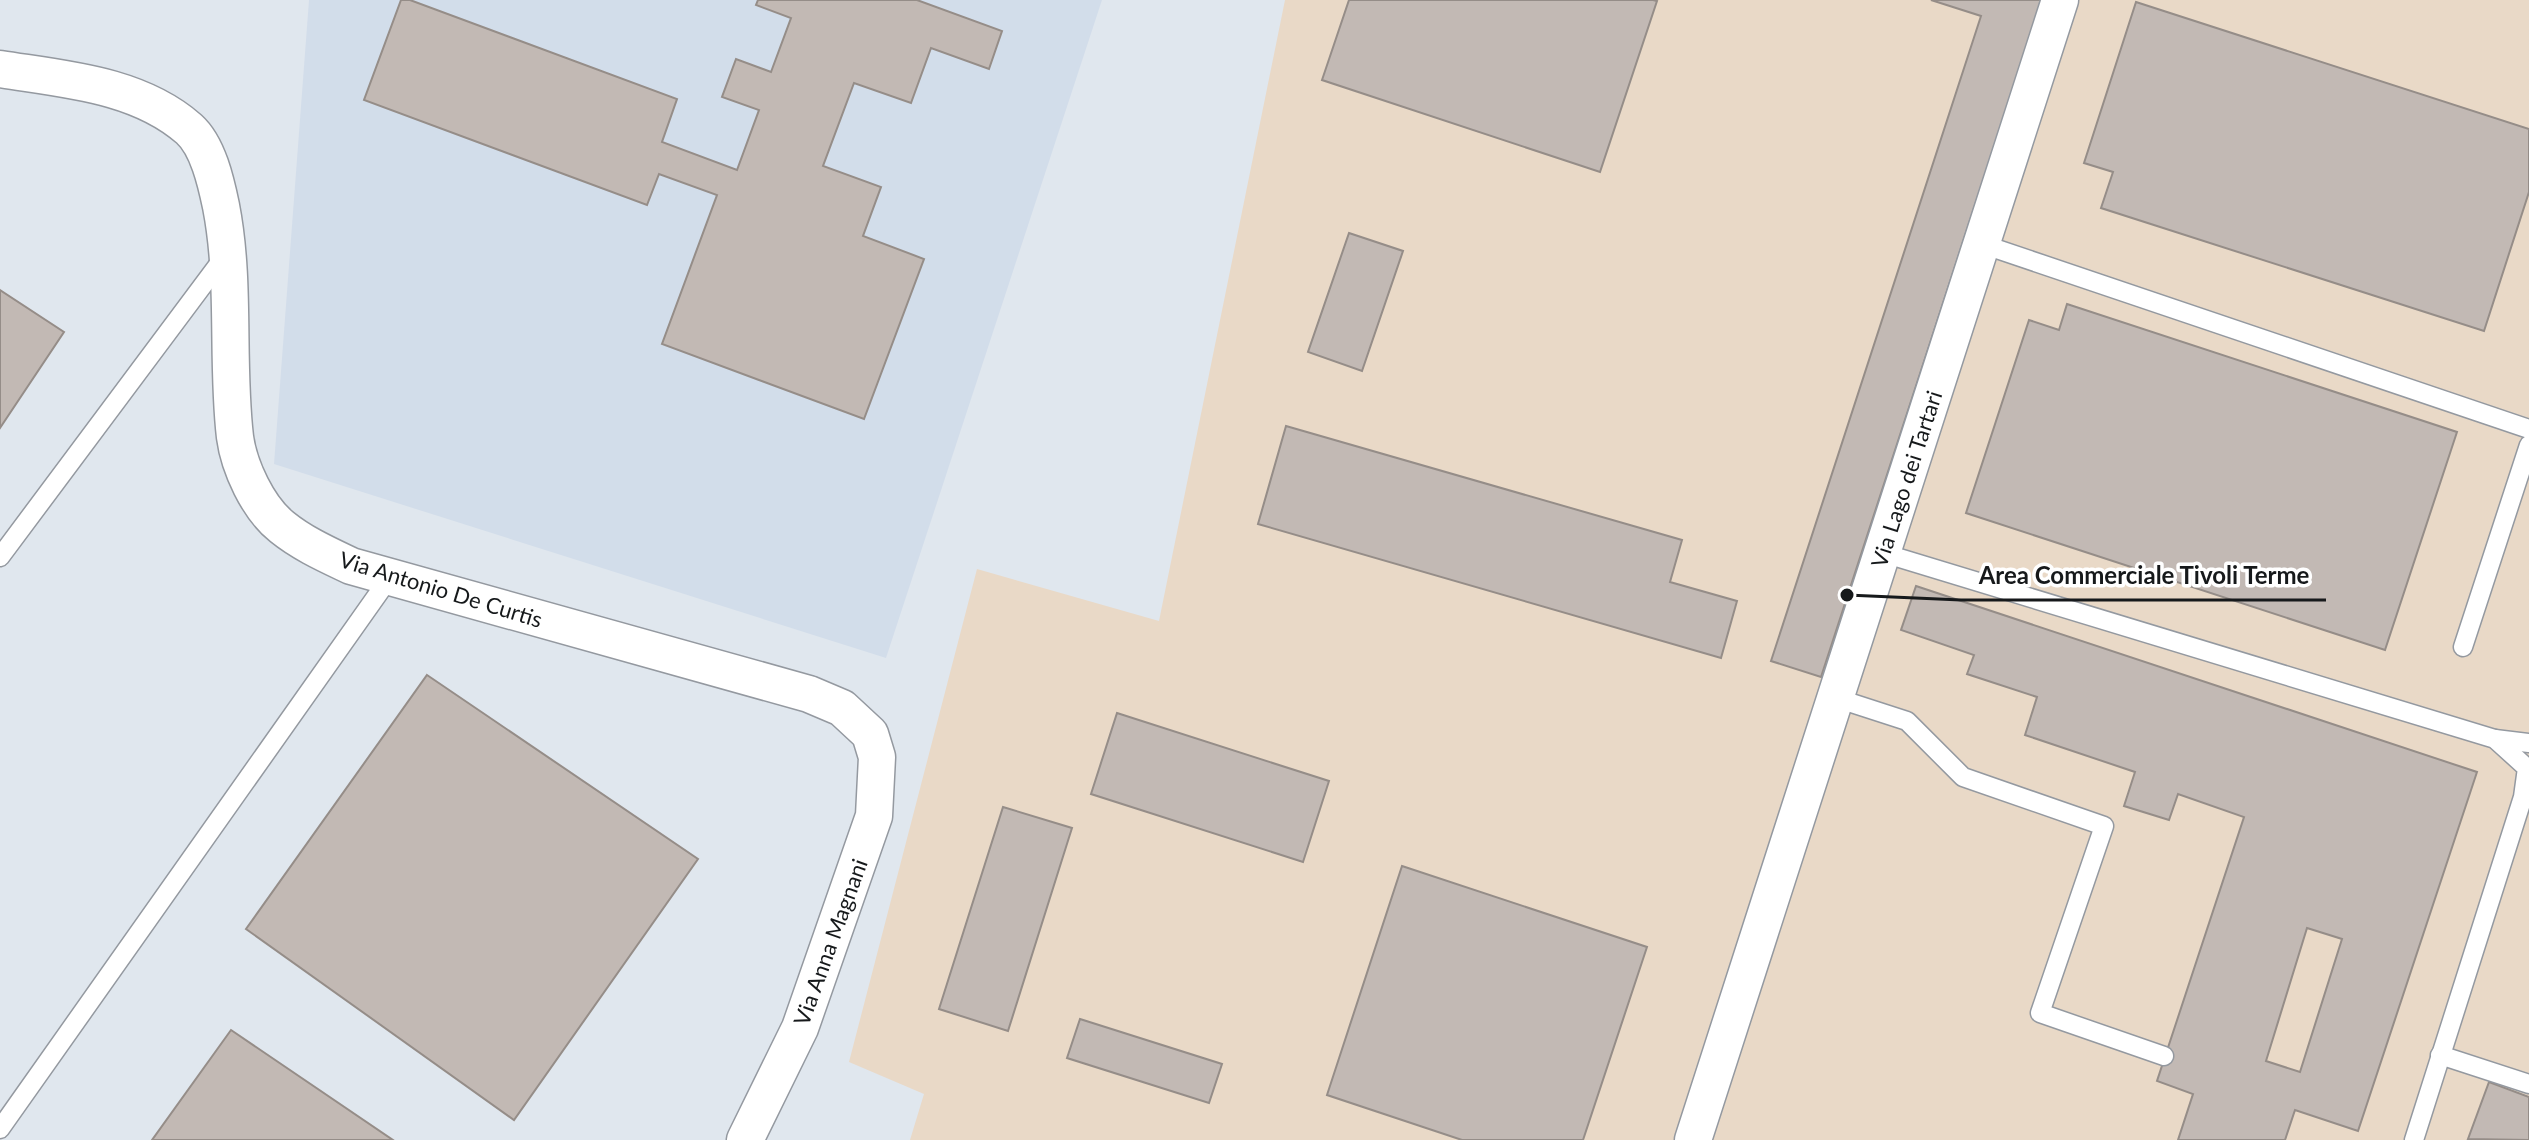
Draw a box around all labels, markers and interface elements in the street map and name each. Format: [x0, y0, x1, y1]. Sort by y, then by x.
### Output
street label: Via Lago dei Tartari [1865, 387, 1947, 571]
street label: Via Antonio De Curtis [336, 545, 546, 633]
callout: Area Commerciale Tivoli Terme [1961, 552, 2326, 600]
text: Area Commerciale Tivoli Terme [1978, 560, 2310, 589]
street label: Via Anna Magnani [787, 855, 873, 1029]

